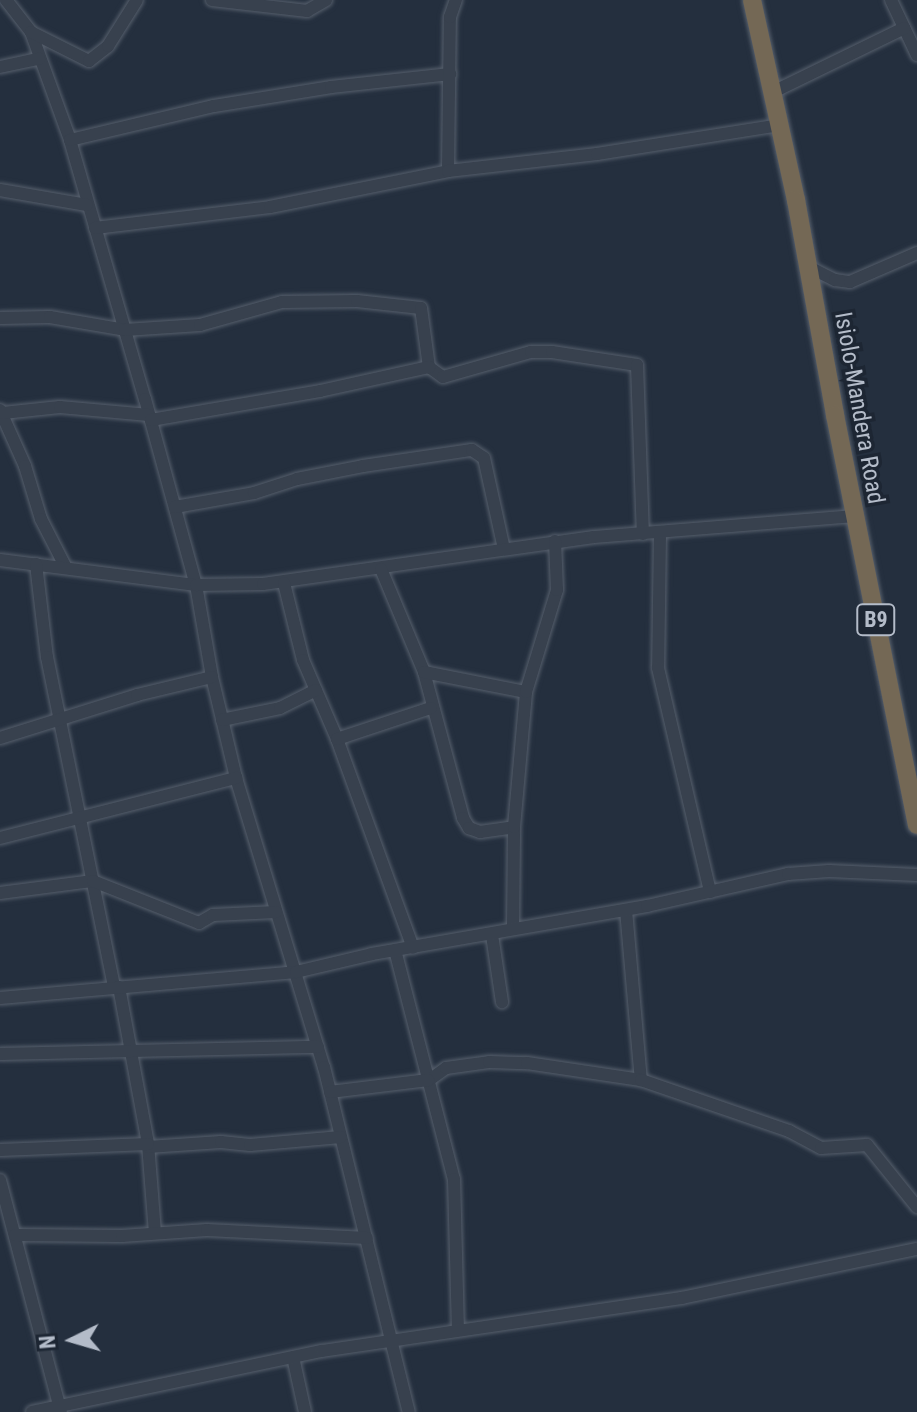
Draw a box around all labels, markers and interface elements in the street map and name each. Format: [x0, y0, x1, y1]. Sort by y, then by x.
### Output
street label: Isiolo-Mandera Road [828, 310, 890, 506]
road number: B9 [856, 602, 896, 638]
north arrow [32, 1300, 112, 1380]
text: N [35, 1334, 61, 1350]

